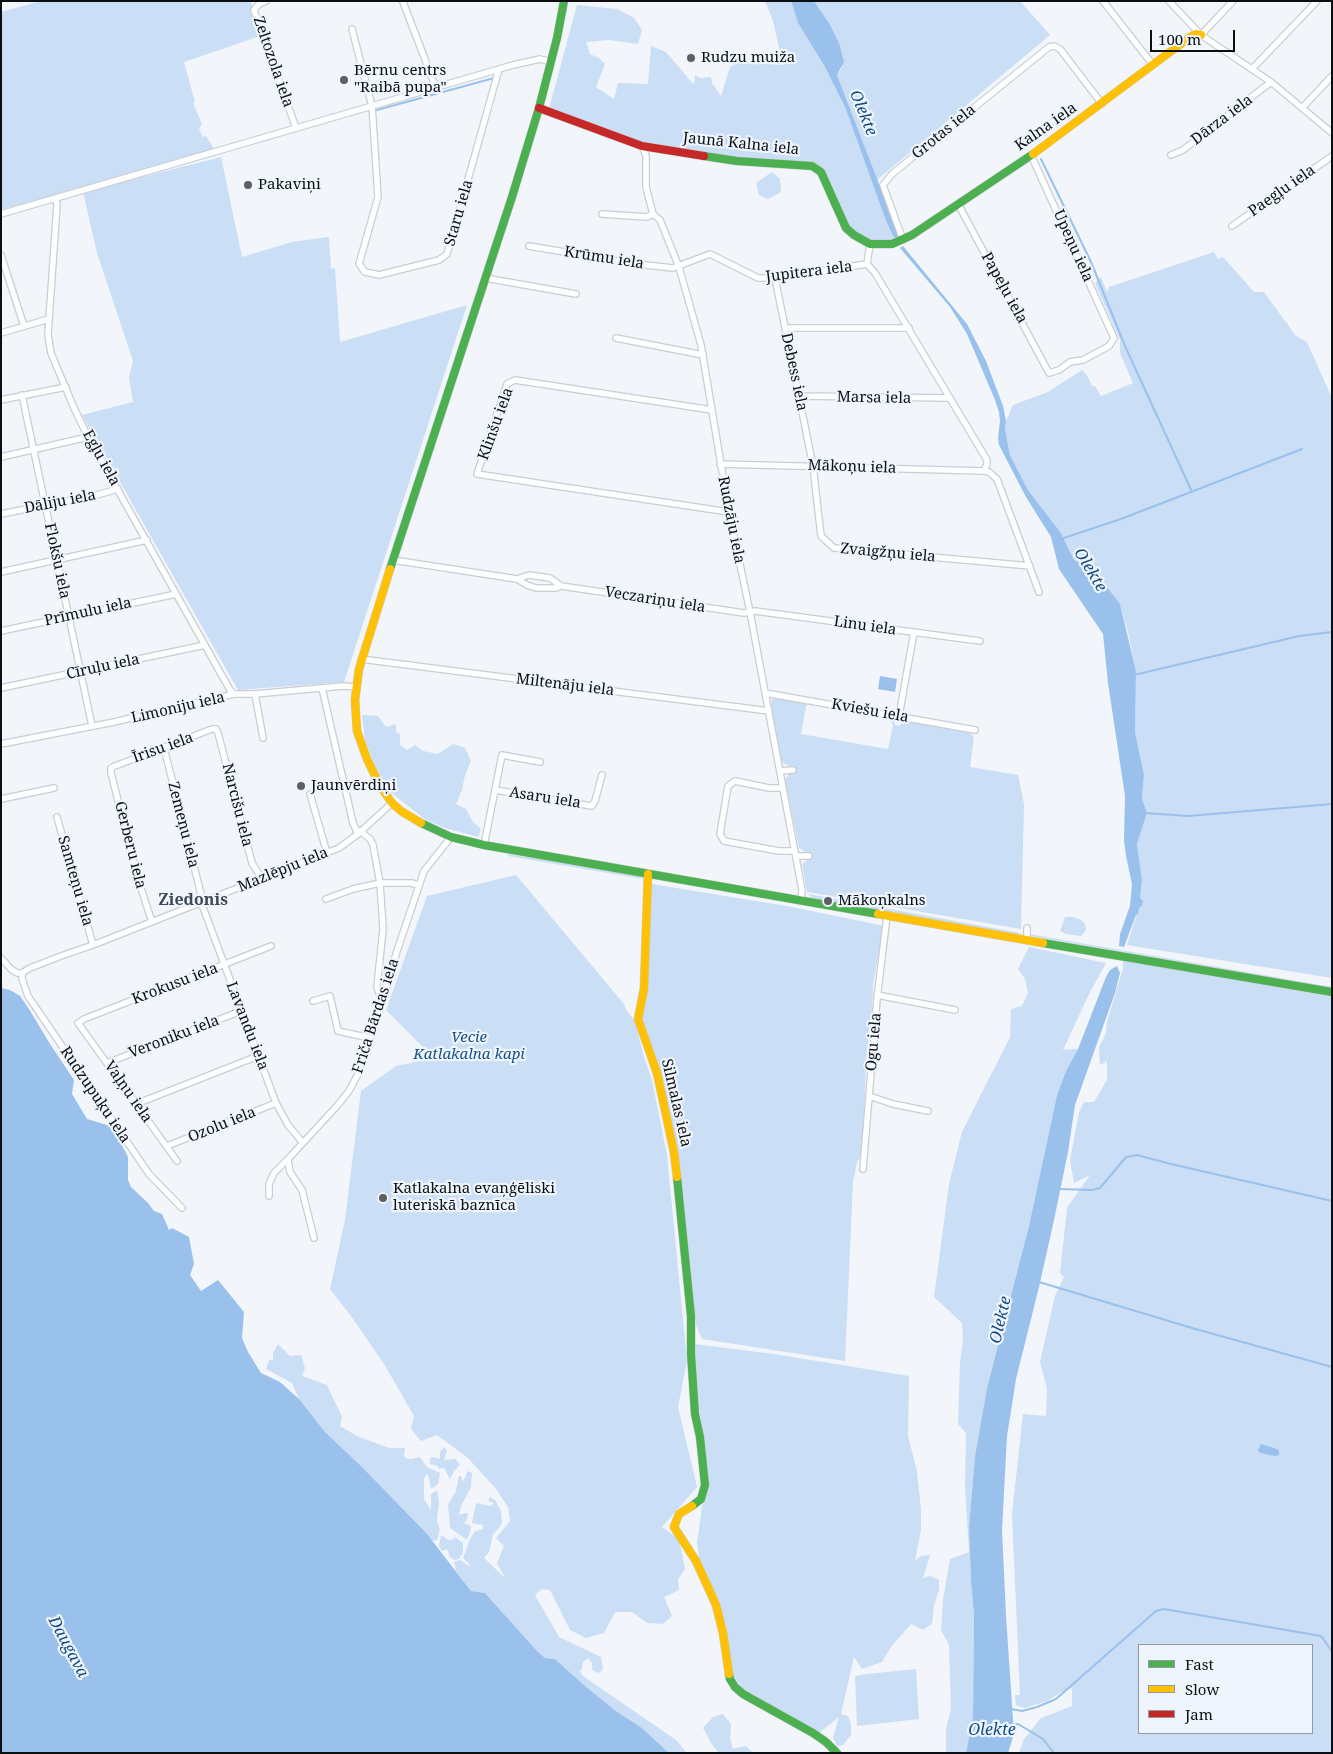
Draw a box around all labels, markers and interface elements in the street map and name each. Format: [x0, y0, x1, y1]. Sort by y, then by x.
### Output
street label: Zeltozola iela [249, 14, 297, 110]
scale bar [1153, 20, 1238, 52]
text: 100 m [1158, 29, 1201, 49]
place label: Rudzu muiža [701, 49, 795, 67]
marker: Rudzu muiža [685, 52, 697, 64]
place label: Bērnu centrs "Raibā pupa" [354, 62, 447, 97]
marker: Bērnu centrs "Raibā pupa" [338, 74, 350, 86]
water label: Olekte [845, 87, 881, 139]
street label: Dārza iela [1188, 91, 1256, 149]
street label: Kalna iela [1012, 99, 1080, 155]
street label: Grotas iela [909, 101, 979, 163]
street label: Jaunā Kalna iela [682, 129, 800, 159]
street label: Paegļu iela [1245, 161, 1319, 221]
place label: Pakaviņi [258, 176, 321, 194]
street label: Staru iela [441, 178, 477, 248]
marker: Pakaviņi [242, 179, 254, 191]
street label: Upeņu iela [1049, 207, 1097, 285]
street label: Krūmu iela [563, 243, 645, 273]
street label: Papeļu iela [977, 249, 1031, 327]
street label: Jupitera iela [765, 258, 853, 286]
street label: Debess iela [777, 331, 811, 413]
street label: Klinšu iela [475, 385, 517, 463]
street label: Marsa iela [837, 388, 911, 408]
street label: Egļu iela [78, 427, 124, 489]
street label: Mākoņu iela [807, 456, 897, 478]
street label: Rudzāju iela [714, 475, 748, 565]
street label: Dāliju iela [23, 486, 97, 518]
street label: Flokšu iela [40, 521, 74, 601]
street label: Zvaigžņu iela [840, 540, 936, 566]
water label: Olekte [1070, 545, 1110, 595]
street label: Veczariņu iela [603, 583, 707, 617]
street label: Prīmulu iela [43, 594, 133, 630]
street label: Linu iela [832, 613, 898, 639]
street label: Cīruļu iela [65, 650, 141, 684]
street label: Miltenāju iela [515, 670, 615, 700]
street label: Limoniju iela [130, 689, 226, 727]
street label: Kviešu iela [830, 695, 910, 727]
street label: Īrisu iela [130, 729, 196, 767]
street label: Narcišu iela [218, 761, 256, 849]
place label: Jaunvērdiņi [311, 777, 396, 795]
street label: Zemeņu iela [164, 780, 202, 870]
marker: Jaunvērdiņi [295, 780, 307, 792]
street label: Asaru iela [508, 783, 582, 813]
street label: Gerberu iela [110, 799, 150, 891]
street label: Samteņu iela [54, 834, 96, 928]
street label: Mazlēpju iela [235, 844, 331, 896]
district label: Ziedonis [158, 890, 228, 910]
place label: Mākoņkalns [838, 892, 926, 910]
marker: Mākoņkalns [822, 895, 834, 907]
street label: Friča Bārdas iela [349, 956, 403, 1076]
street label: Krokusu iela [129, 959, 221, 1009]
street label: Lavandu iela [222, 979, 272, 1073]
street label: Veroniku iela [126, 1011, 222, 1063]
street label: Ogu iela [862, 1012, 886, 1072]
park label: Vecie Katlakalna kapi [413, 1029, 525, 1064]
street label: Rudzupuķu iela [56, 1043, 134, 1147]
street label: Silmalas iela [657, 1057, 695, 1149]
street label: Vaļņu iela [100, 1058, 156, 1126]
street label: Ozolu iela [186, 1103, 258, 1147]
place label: Katlakalna evaņģēliski luteriskā baznīca [393, 1180, 555, 1215]
marker: Katlakalna evaņģēliski luteriskā baznīca [377, 1192, 389, 1204]
water label: Olekte [986, 1295, 1016, 1345]
water label: Daugava [44, 1613, 92, 1681]
legend [1138, 1644, 1313, 1734]
text: Fast [1185, 1654, 1214, 1674]
text: Slow [1185, 1679, 1219, 1699]
text: Jam [1185, 1704, 1213, 1724]
water label: Olekte [968, 1720, 1016, 1740]

